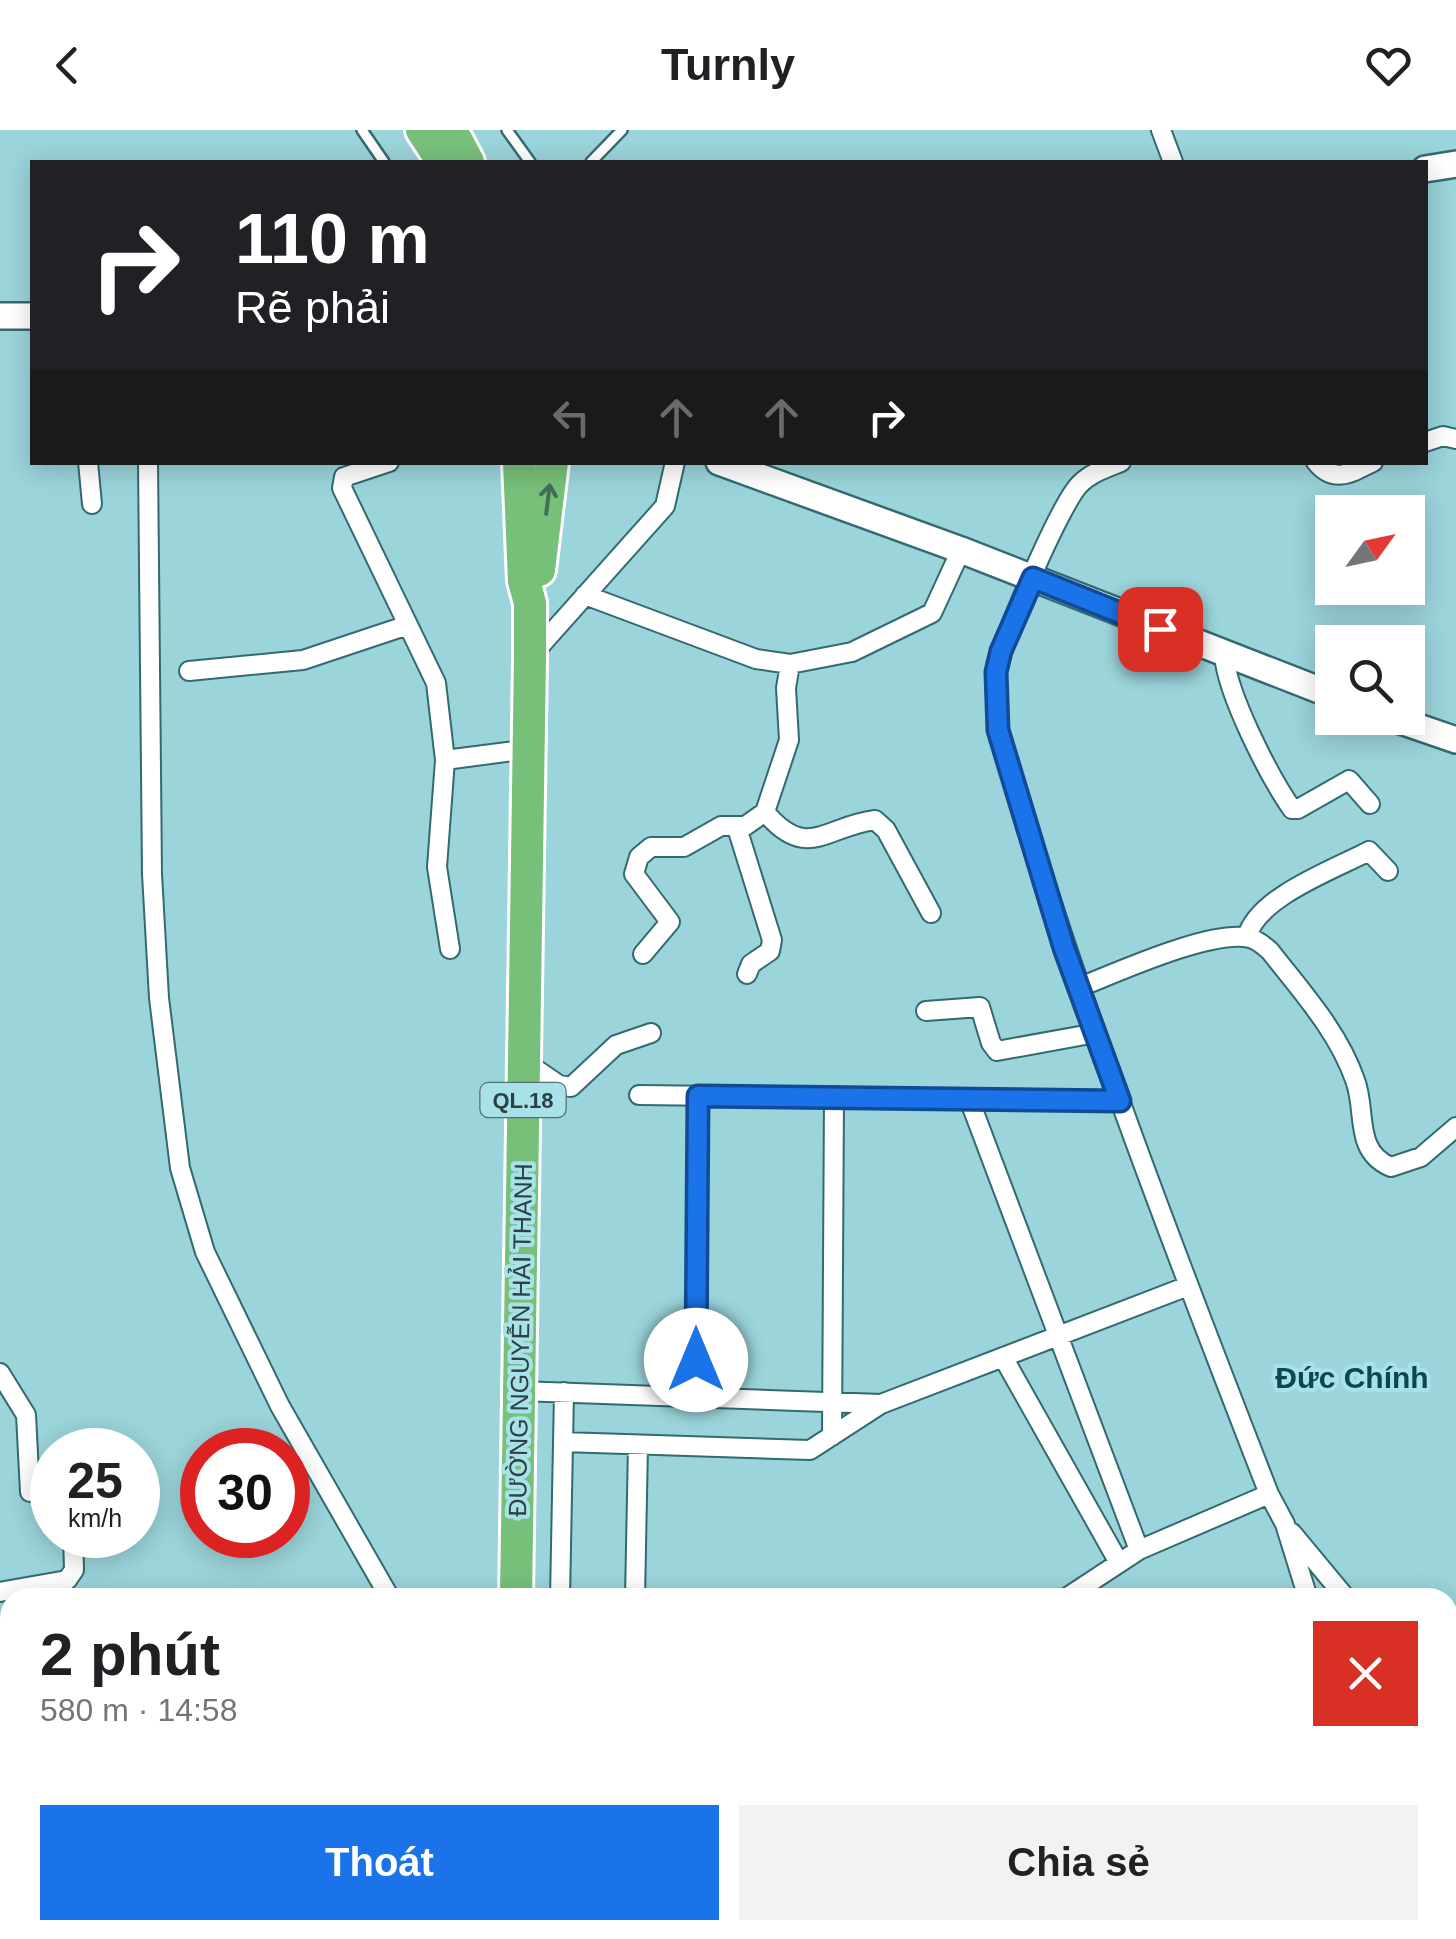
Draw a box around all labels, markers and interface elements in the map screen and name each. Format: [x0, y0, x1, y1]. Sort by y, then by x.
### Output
icon: back [40, 38, 95, 93]
icon: heart [1361, 38, 1416, 93]
text: Turnly [661, 39, 795, 90]
icon: right [70, 200, 200, 330]
text: 110 m [235, 200, 430, 278]
text: Rẽ phải [235, 282, 390, 333]
icon: left [544, 390, 599, 445]
icon: ahead [649, 390, 704, 445]
icon: ahead [754, 390, 809, 445]
icon: right [859, 390, 914, 445]
one-way arrow [539, 483, 558, 515]
north arrow [1315, 495, 1425, 605]
map controls [1315, 495, 1425, 735]
pin [1118, 587, 1203, 672]
icon: arrive [1133, 602, 1188, 657]
button: search [1315, 625, 1425, 735]
road number: QL.18 [480, 1083, 566, 1117]
street label: ĐƯỜNG NGUYỄN HẢI THANH [502, 1163, 537, 1517]
position arrow [644, 1308, 748, 1412]
district label: Đức Chính [1275, 1361, 1429, 1394]
speed limit sign: 30 [180, 1428, 310, 1558]
text: 25 [67, 1453, 123, 1509]
text: km/h [68, 1504, 122, 1532]
text: 2 phút [40, 1621, 220, 1688]
button: close [1313, 1621, 1418, 1726]
text: 580 m · 14:58 [40, 1692, 237, 1728]
button: Thoát [40, 1805, 719, 1920]
button: Chia sẻ [739, 1805, 1418, 1920]

